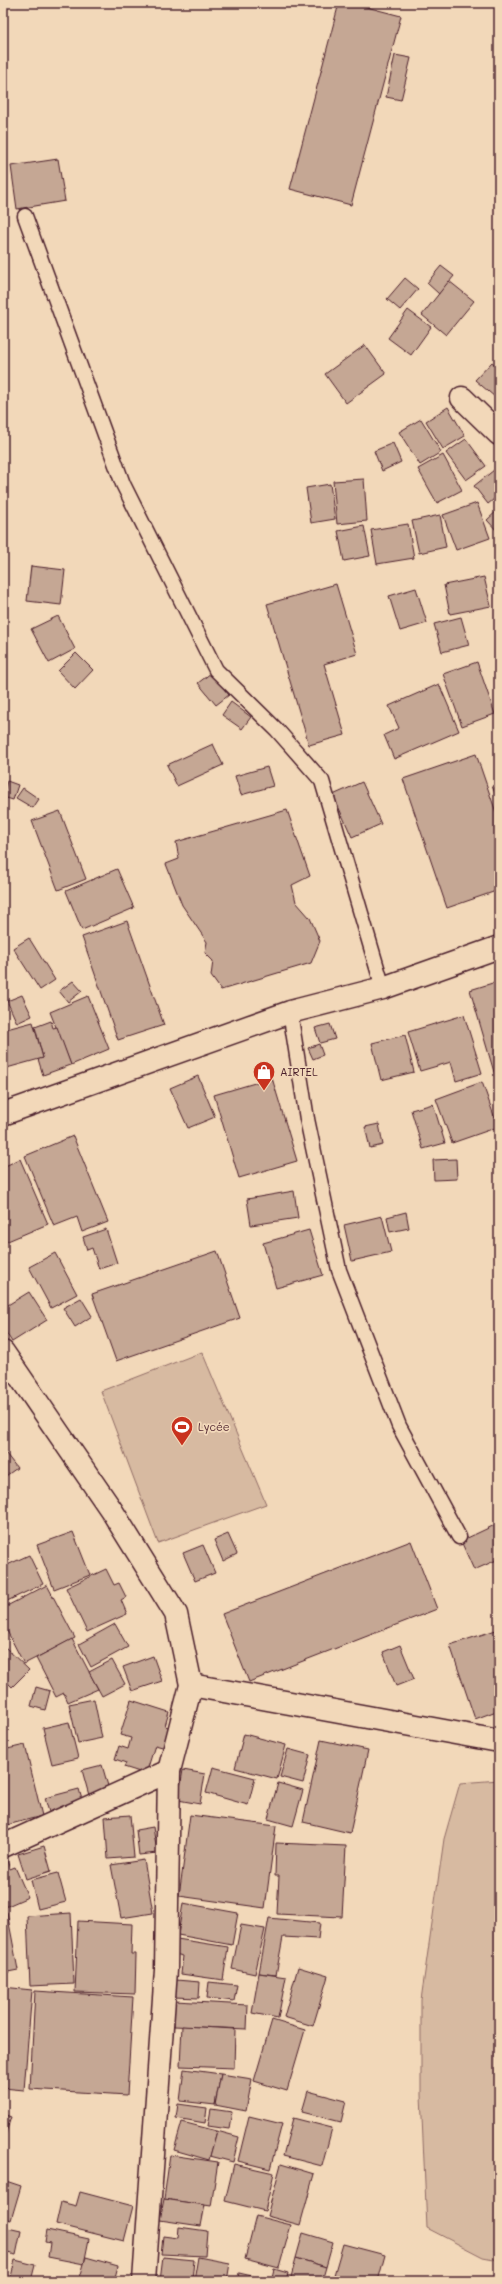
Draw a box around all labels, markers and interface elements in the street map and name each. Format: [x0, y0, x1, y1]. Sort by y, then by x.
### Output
shop icon: AIRTEL [251, 1059, 277, 1092]
place label: AIRTEL [280, 1064, 318, 1079]
sports icon: Lycée [169, 1414, 195, 1447]
place label: Lycée [198, 1419, 230, 1434]

